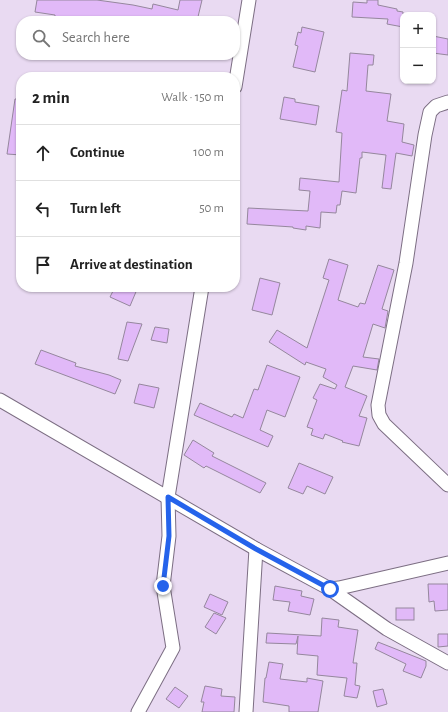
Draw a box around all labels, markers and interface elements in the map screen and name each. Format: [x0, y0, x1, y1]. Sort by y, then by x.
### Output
map controls [400, 12, 436, 84]
button: + [400, 12, 436, 48]
search box [16, 16, 240, 60]
icon: search [30, 27, 52, 49]
text: Search here [62, 30, 130, 45]
button: − [400, 48, 436, 84]
text: 2 min [32, 89, 70, 106]
text: Walk · 150 m [161, 91, 224, 104]
icon: ahead [32, 142, 54, 164]
text: Continue [70, 145, 125, 160]
text: 100 m [193, 146, 224, 159]
icon: left [32, 198, 54, 220]
text: Turn left [70, 201, 121, 216]
text: 50 m [199, 202, 224, 215]
icon: arrive [32, 254, 54, 276]
text: Arrive at destination [70, 257, 193, 272]
route end [154, 577, 172, 595]
route start [321, 580, 339, 598]

